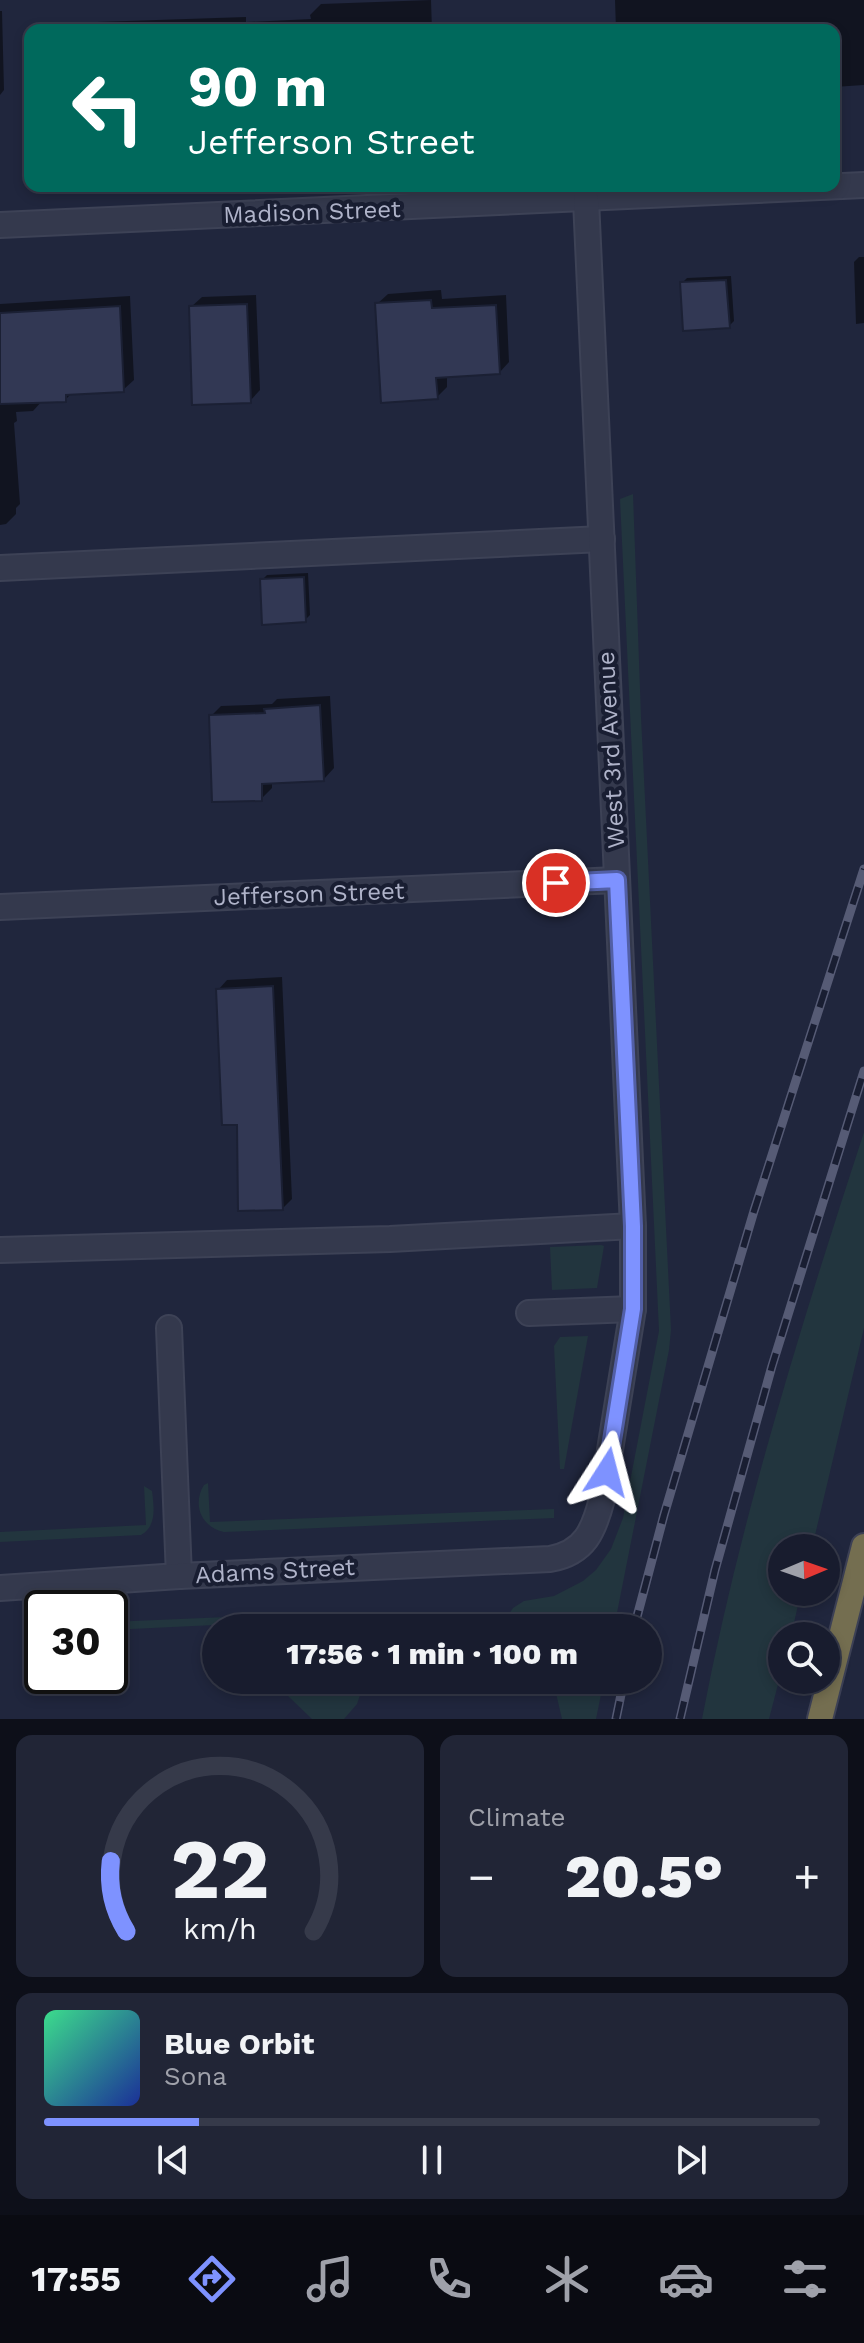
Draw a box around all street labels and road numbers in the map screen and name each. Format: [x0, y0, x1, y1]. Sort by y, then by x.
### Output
street label: Madison Street [223, 195, 401, 229]
street label: West 3rd Avenue [592, 651, 630, 849]
street label: Jefferson Street [213, 877, 405, 911]
street label: Adams Street [194, 1553, 356, 1589]

